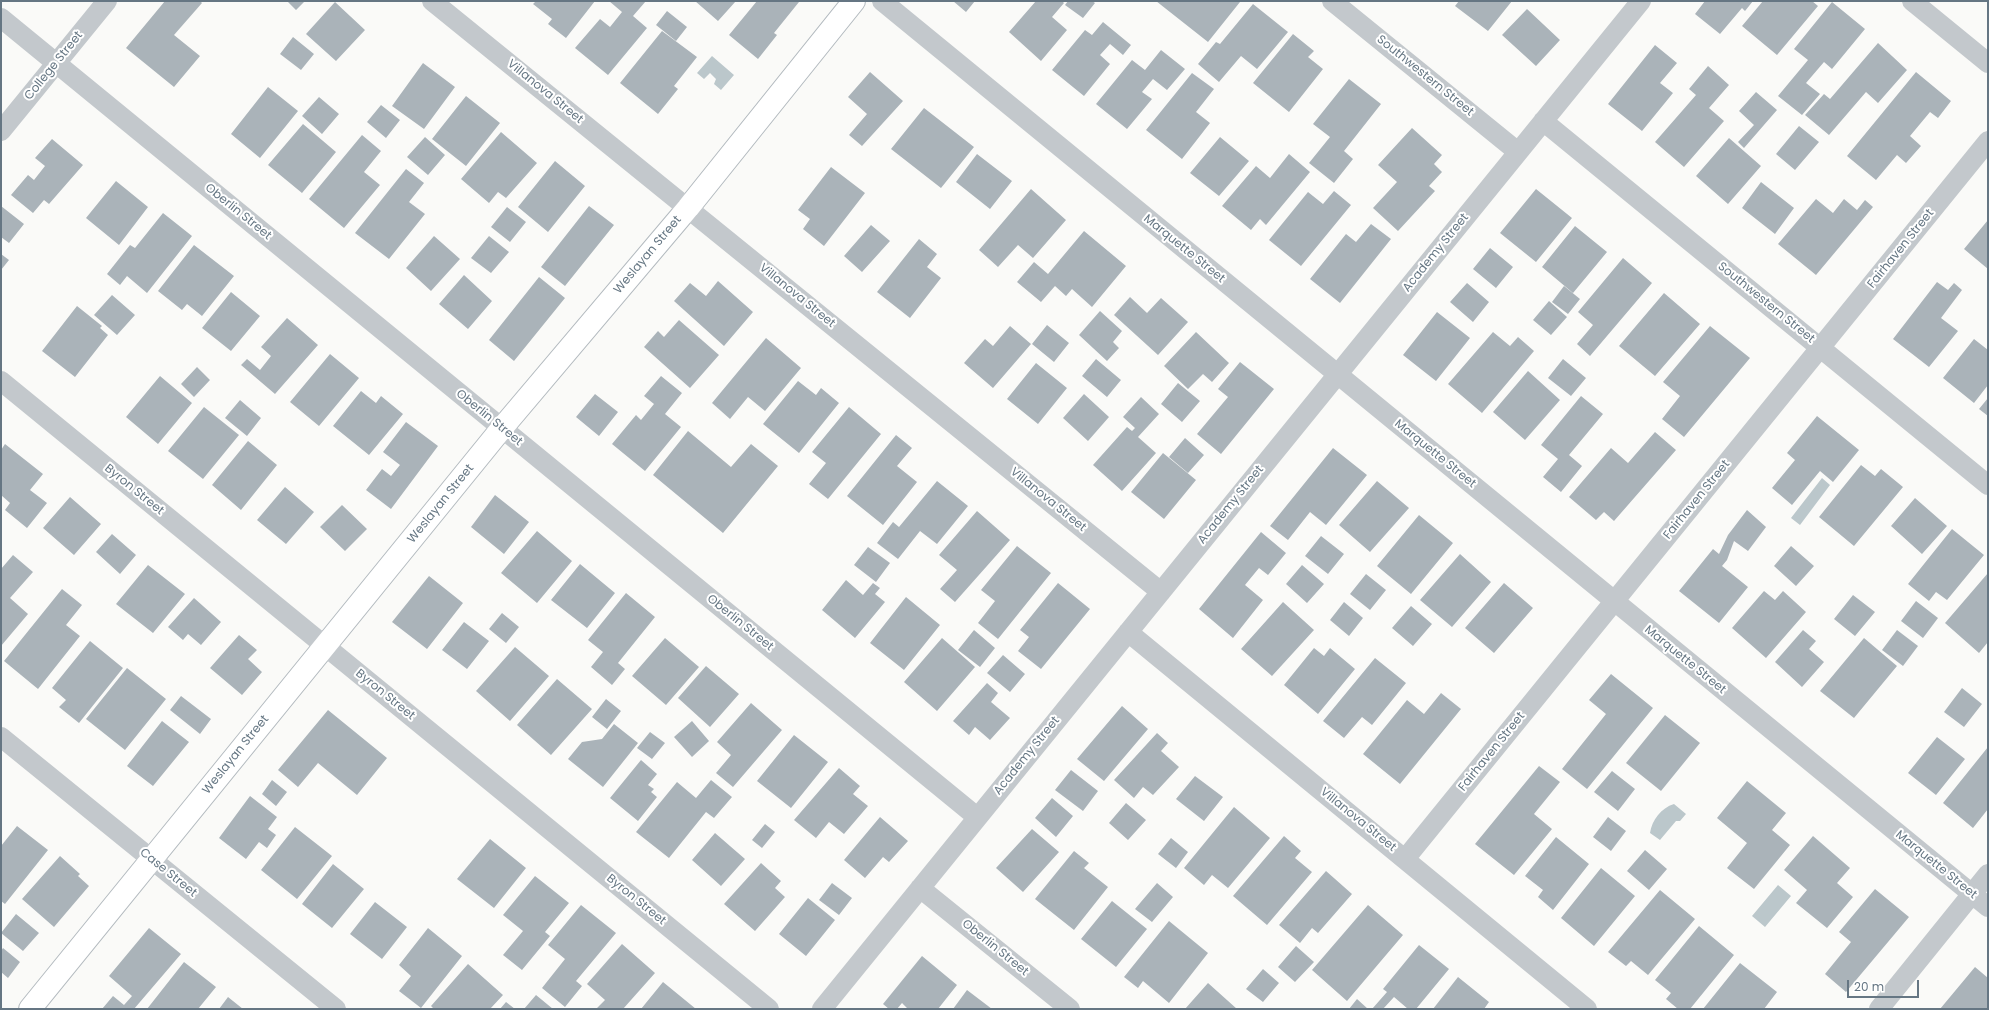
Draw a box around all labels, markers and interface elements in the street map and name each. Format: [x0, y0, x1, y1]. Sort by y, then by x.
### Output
street label: College Street [22, 29, 86, 103]
street label: Southwestern Street [1374, 33, 1476, 119]
street label: Villanova Street [504, 57, 586, 127]
street label: Oberlin Street [202, 181, 274, 243]
street label: Fairhaven Street [1865, 207, 1937, 291]
street label: Academy Street [1400, 211, 1472, 295]
street label: Marquette Street [1140, 212, 1228, 286]
street label: Weslayan Street [611, 213, 685, 297]
street label: Southwestern Street [1715, 260, 1817, 346]
street label: Villanova Street [756, 261, 838, 331]
street label: Oberlin Street [453, 387, 525, 449]
street label: Marquette Street [1391, 417, 1479, 491]
street label: Fairhaven Street [1661, 458, 1733, 542]
street label: Byron Street [101, 462, 167, 518]
street label: Weslayan Street [405, 462, 477, 546]
street label: Academy Street [1195, 463, 1267, 547]
street label: Villanova Street [1007, 465, 1089, 535]
street label: Oberlin Street [704, 592, 776, 654]
street label: Marquette Street [1641, 623, 1729, 697]
street label: Byron Street [352, 667, 418, 723]
street label: Fairhaven Street [1456, 710, 1528, 794]
street label: Weslayan Street [200, 713, 272, 797]
street label: Academy Street [991, 714, 1063, 798]
street label: Villanova Street [1317, 785, 1399, 855]
street label: Marquette Street [1892, 828, 1980, 902]
street label: Case Street [136, 846, 200, 900]
street label: Byron Street [603, 872, 669, 928]
street label: Oberlin Street [959, 917, 1031, 979]
scale bar [1849, 972, 1921, 998]
text: 20 m [1854, 978, 1884, 995]

